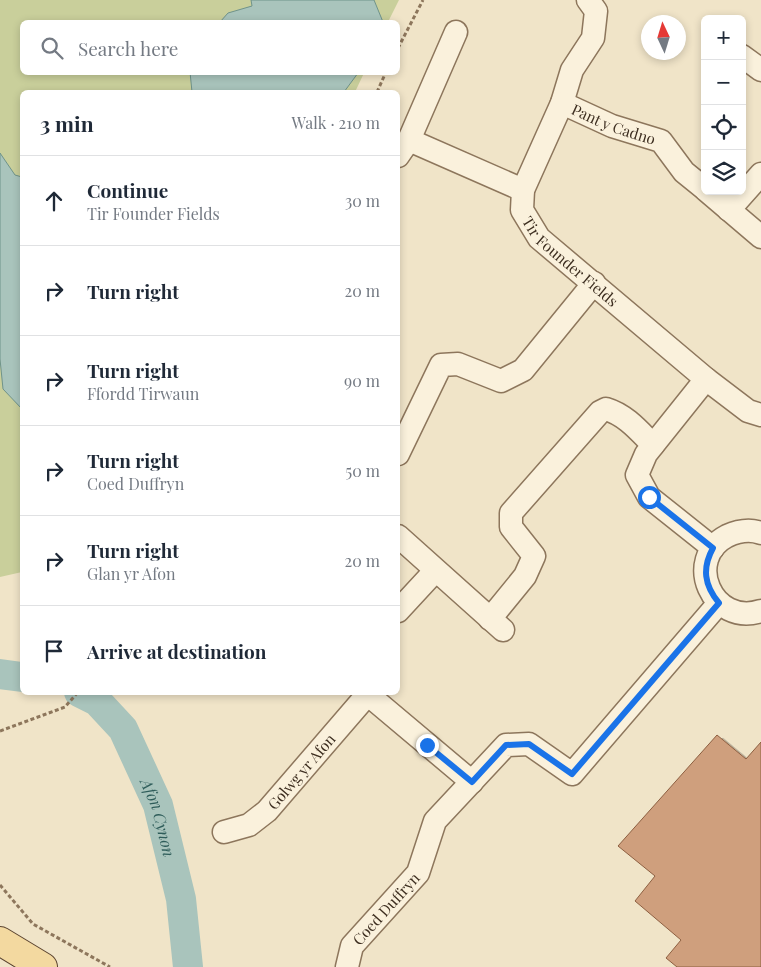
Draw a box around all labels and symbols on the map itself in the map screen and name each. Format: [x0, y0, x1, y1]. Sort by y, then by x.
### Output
north arrow [641, 15, 686, 60]
street label: Pant y Cadno [569, 99, 658, 149]
street label: Tir Founder Fields [518, 212, 622, 311]
route start [638, 486, 661, 509]
street label: Golwg yr Afon [263, 729, 339, 814]
route end [416, 734, 439, 757]
water label: Afon Cynon [136, 773, 181, 859]
street label: Coed Duffryn [348, 868, 424, 949]

